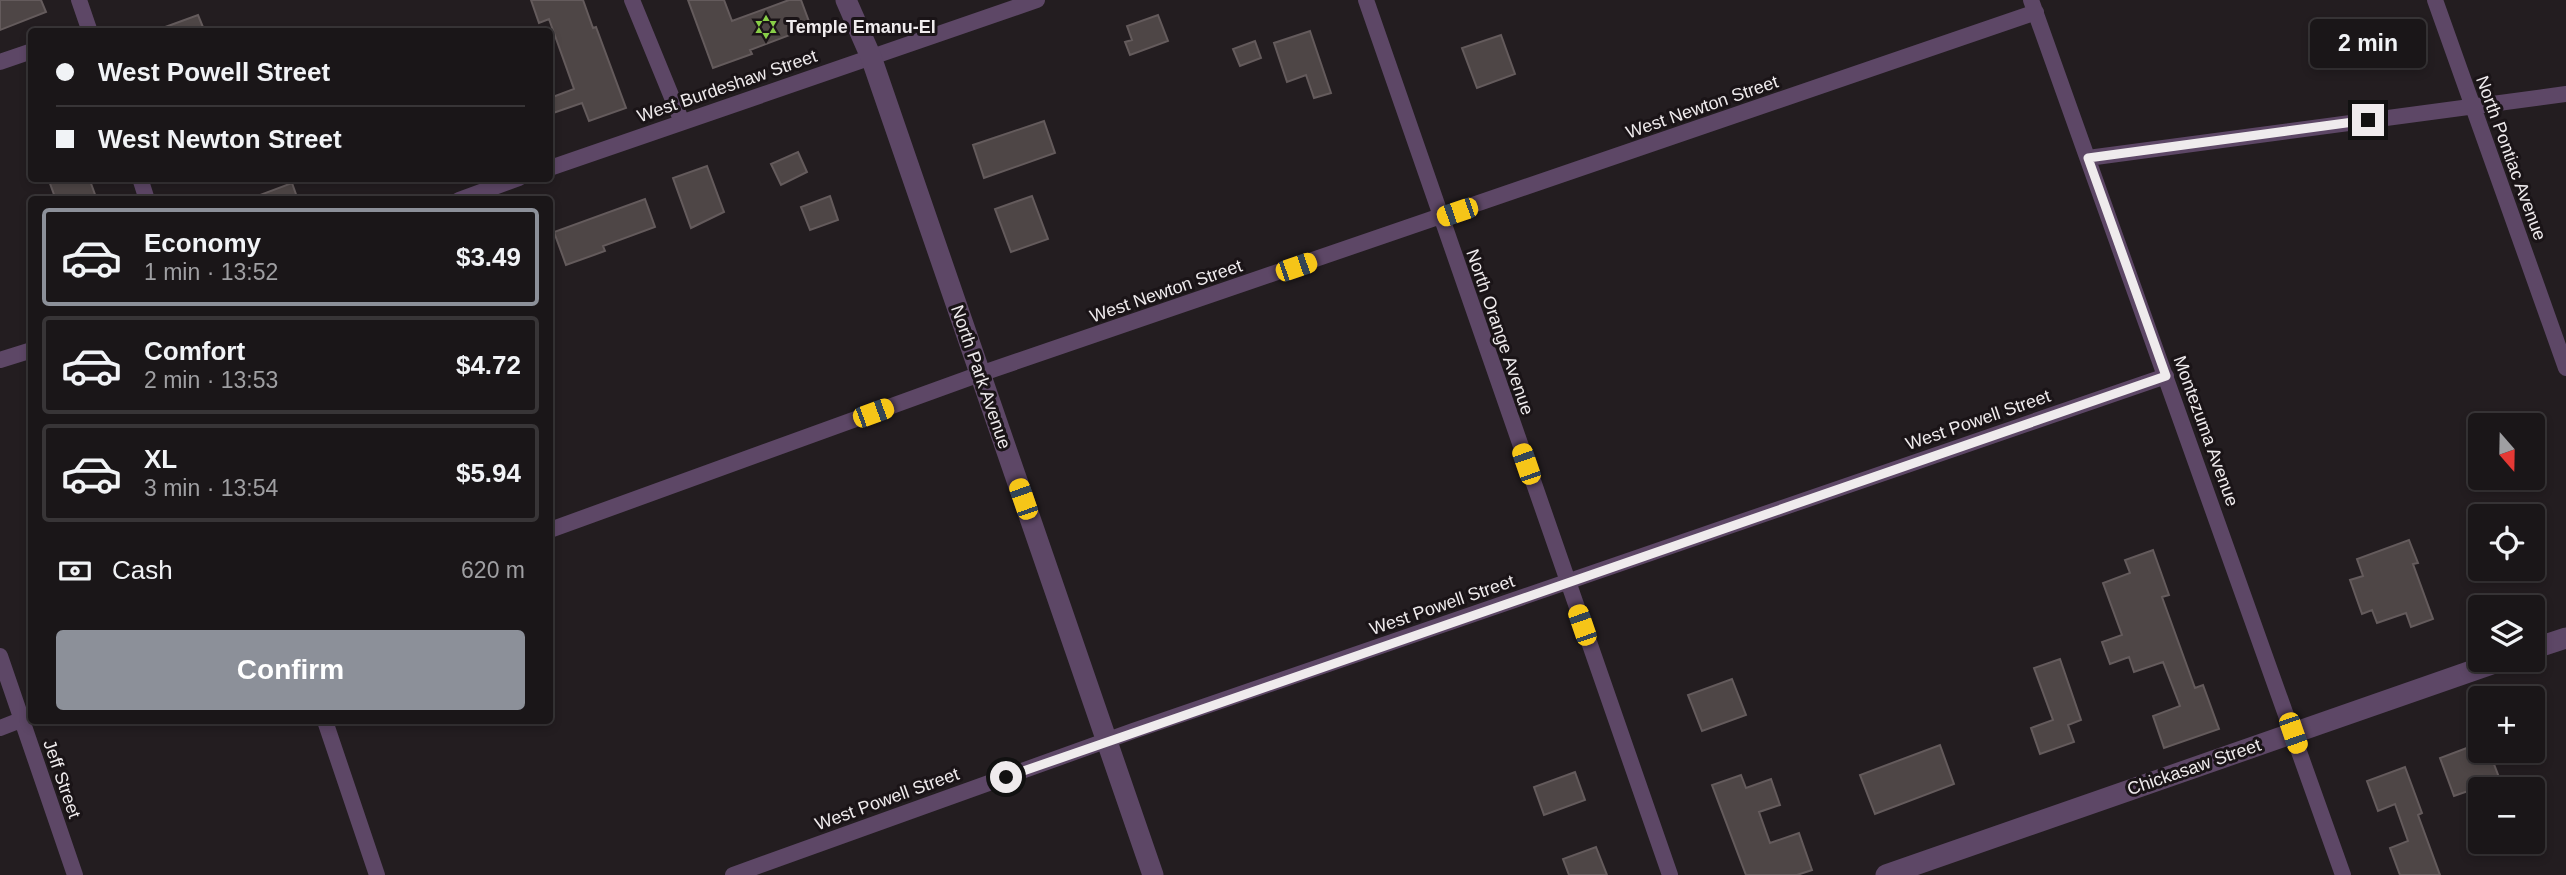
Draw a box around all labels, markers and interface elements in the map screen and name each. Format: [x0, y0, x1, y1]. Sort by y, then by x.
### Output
synagogue icon: Temple Emanu-El [752, 13, 780, 41]
place label: Temple Emanu-El [786, 17, 936, 37]
callout: 2 min [2310, 18, 2426, 68]
text: 2 min [2338, 30, 2398, 56]
street label: West Burdeshaw Street [635, 46, 819, 126]
text: West Powell Street [98, 57, 330, 87]
street label: West Newton Street [1623, 72, 1781, 142]
street label: North Pontiac Avenue [2472, 73, 2550, 243]
route end [2352, 104, 2384, 136]
text: West Newton Street [98, 124, 342, 154]
car [1434, 195, 1481, 229]
icon: car [60, 226, 123, 289]
text: Economy [144, 228, 261, 258]
text: $3.49 [456, 242, 521, 272]
street label: North Orange Avenue [1462, 247, 1538, 417]
car [1273, 250, 1320, 284]
street label: West Newton Street [1087, 256, 1245, 326]
text: 1 min · 13:52 [144, 259, 278, 285]
street label: North Park Avenue [947, 302, 1015, 452]
icon: car [60, 334, 123, 397]
text: Comfort [144, 336, 245, 366]
text: $4.72 [456, 350, 521, 380]
street label: Montezuma Avenue [2169, 353, 2243, 509]
text: 2 min · 13:53 [144, 367, 278, 393]
street label: West Powell Street [1903, 386, 2053, 454]
car [850, 396, 897, 430]
north arrow [2468, 413, 2544, 490]
map controls [2468, 413, 2545, 854]
car [1510, 441, 1543, 487]
icon: car [60, 442, 123, 505]
text: XL [144, 444, 177, 474]
text: $5.94 [456, 458, 521, 488]
text: 3 min · 13:54 [144, 475, 278, 501]
car [1007, 476, 1040, 522]
button: locate [2468, 504, 2545, 581]
icon: cash [56, 552, 94, 590]
text: Cash [112, 555, 173, 585]
text: 620 m [461, 557, 525, 583]
street label: West Powell Street [1367, 571, 1517, 639]
button: layers [2468, 595, 2545, 672]
car [1566, 602, 1599, 648]
button: Confirm [56, 630, 525, 710]
button: + [2468, 686, 2545, 763]
car [2277, 710, 2310, 756]
street label: Chickasaw Street [2125, 735, 2263, 799]
street label: Jeff Street [39, 737, 85, 821]
route start [990, 761, 1022, 793]
street label: West Powell Street [812, 764, 962, 834]
button: − [2468, 777, 2545, 854]

